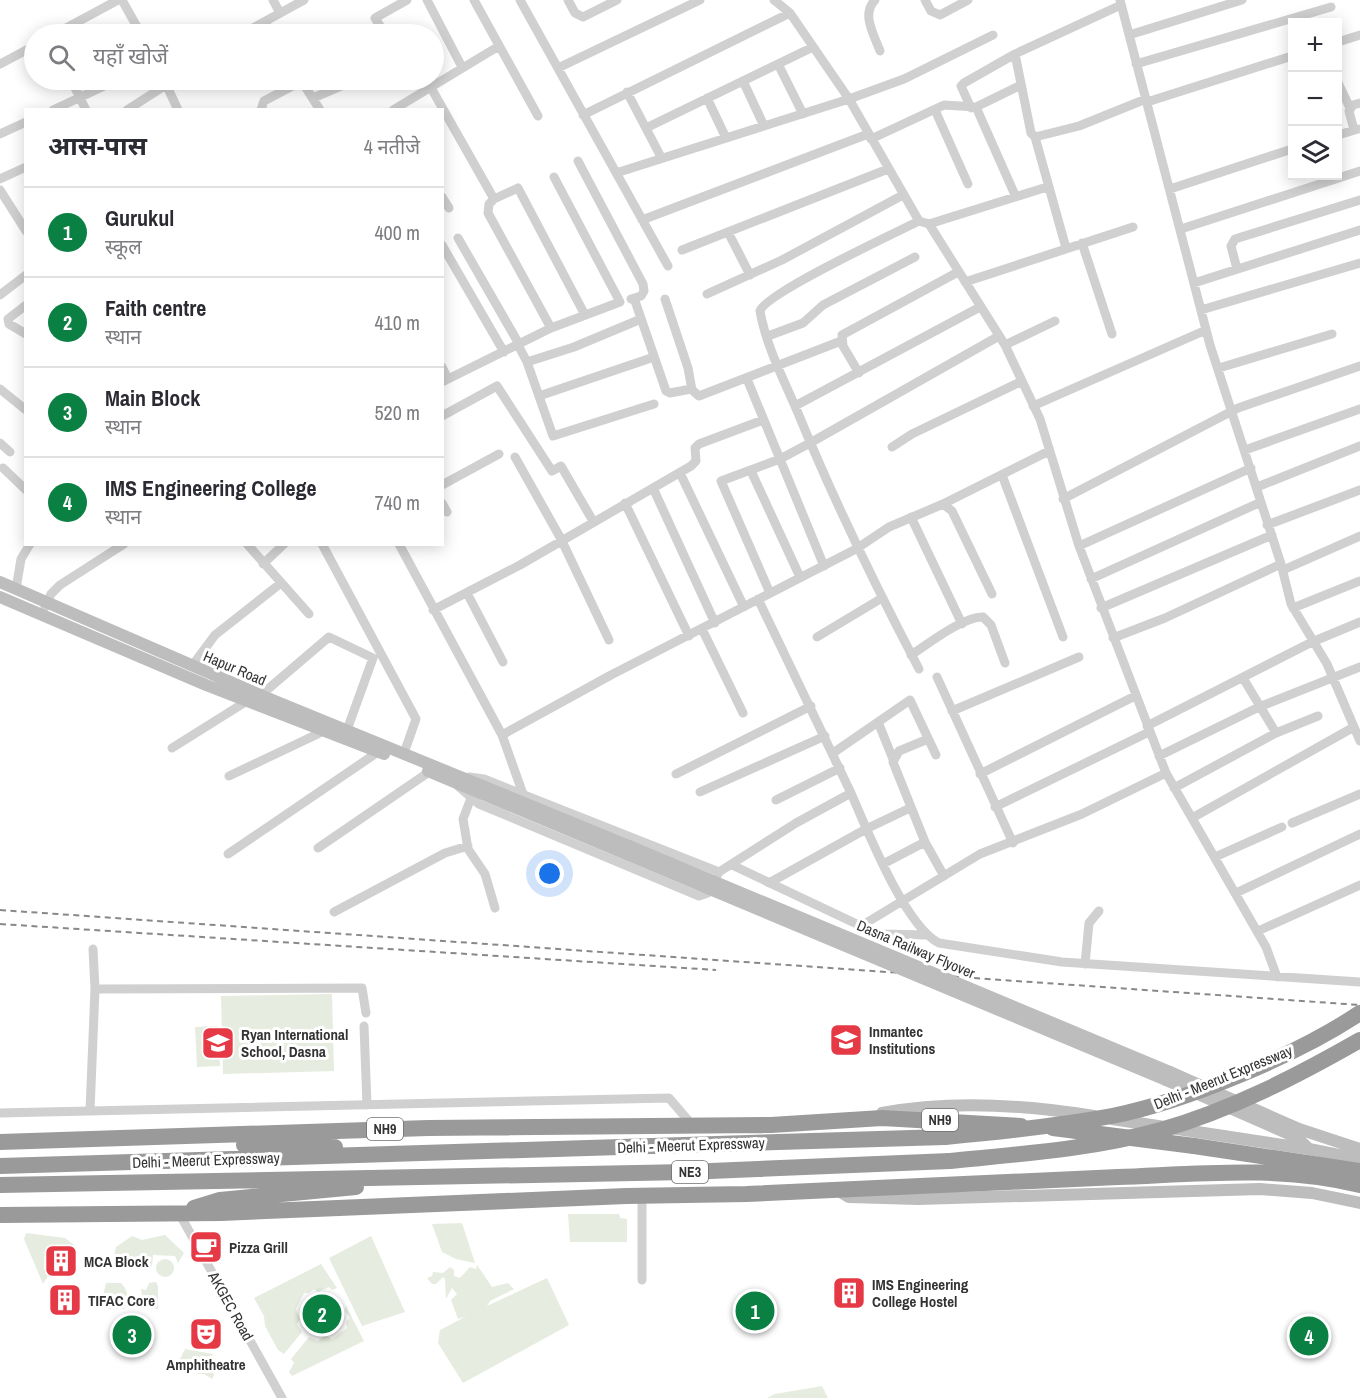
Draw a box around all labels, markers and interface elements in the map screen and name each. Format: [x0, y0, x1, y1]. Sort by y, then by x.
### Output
map controls [1288, 18, 1342, 180]
button: + [1288, 18, 1342, 72]
search box [24, 24, 444, 90]
icon: search [45, 41, 78, 74]
text: यहाँ खोजें [93, 41, 168, 71]
button: − [1288, 72, 1342, 126]
button: layers [1288, 126, 1342, 180]
text: आस-पास [48, 128, 147, 163]
text: 4 नतीजे [364, 133, 420, 160]
text: Gurukul [105, 203, 174, 233]
text: 1 [63, 219, 72, 246]
text: 400 m [374, 219, 420, 246]
text: स्कूल [105, 233, 142, 260]
text: Faith centre [105, 293, 206, 323]
text: 2 [63, 309, 72, 336]
text: 410 m [374, 309, 420, 336]
text: स्थान [105, 323, 141, 350]
text: Main Block [105, 383, 200, 413]
text: 3 [63, 399, 72, 426]
text: 520 m [374, 399, 420, 426]
text: स्थान [105, 413, 141, 440]
text: IMS Engineering College [105, 473, 317, 503]
text: 4 [63, 489, 72, 516]
text: 740 m [374, 489, 420, 516]
text: स्थान [105, 503, 141, 530]
street label: Hapur Road [200, 645, 270, 691]
your location [535, 859, 564, 888]
street label: Dasna Railway Flyover [854, 915, 978, 983]
place label: Inmantec Institutions [869, 1021, 935, 1059]
school or university icon: Inmantec Institutions [828, 1022, 864, 1058]
place label: Ryan International School, Dasna [241, 1024, 348, 1062]
school or university icon: Ryan International School, Dasna [200, 1025, 236, 1061]
street label: Delhi - Meerut Expressway [1151, 1039, 1296, 1114]
road number: NH9 [922, 1109, 958, 1131]
road number: NH9 [367, 1118, 403, 1140]
street label: Delhi - Meerut Expressway [617, 1132, 766, 1158]
street label: Delhi - Meerut Expressway [132, 1147, 281, 1173]
road number: NE3 [672, 1161, 708, 1183]
cafe icon: Pizza Grill [188, 1229, 224, 1265]
place label: Pizza Grill [229, 1237, 288, 1258]
building icon: MCA Block [43, 1243, 79, 1279]
place label: MCA Block [84, 1251, 149, 1272]
street label: AKGEC Road [203, 1267, 259, 1344]
place label: IMS Engineering College Hostel [872, 1274, 969, 1312]
building icon: IMS Engineering College Hostel [831, 1275, 867, 1311]
building icon: TIFAC Core [47, 1282, 83, 1318]
pin: 1 [736, 1288, 774, 1334]
place label: TIFAC Core [88, 1290, 155, 1311]
pin: 2 [302, 1292, 342, 1336]
pin: 3 [112, 1312, 152, 1358]
pin: 4 [1290, 1314, 1328, 1358]
theatre icon: Amphitheatre [188, 1316, 224, 1352]
place label: Amphitheatre [166, 1354, 246, 1375]

